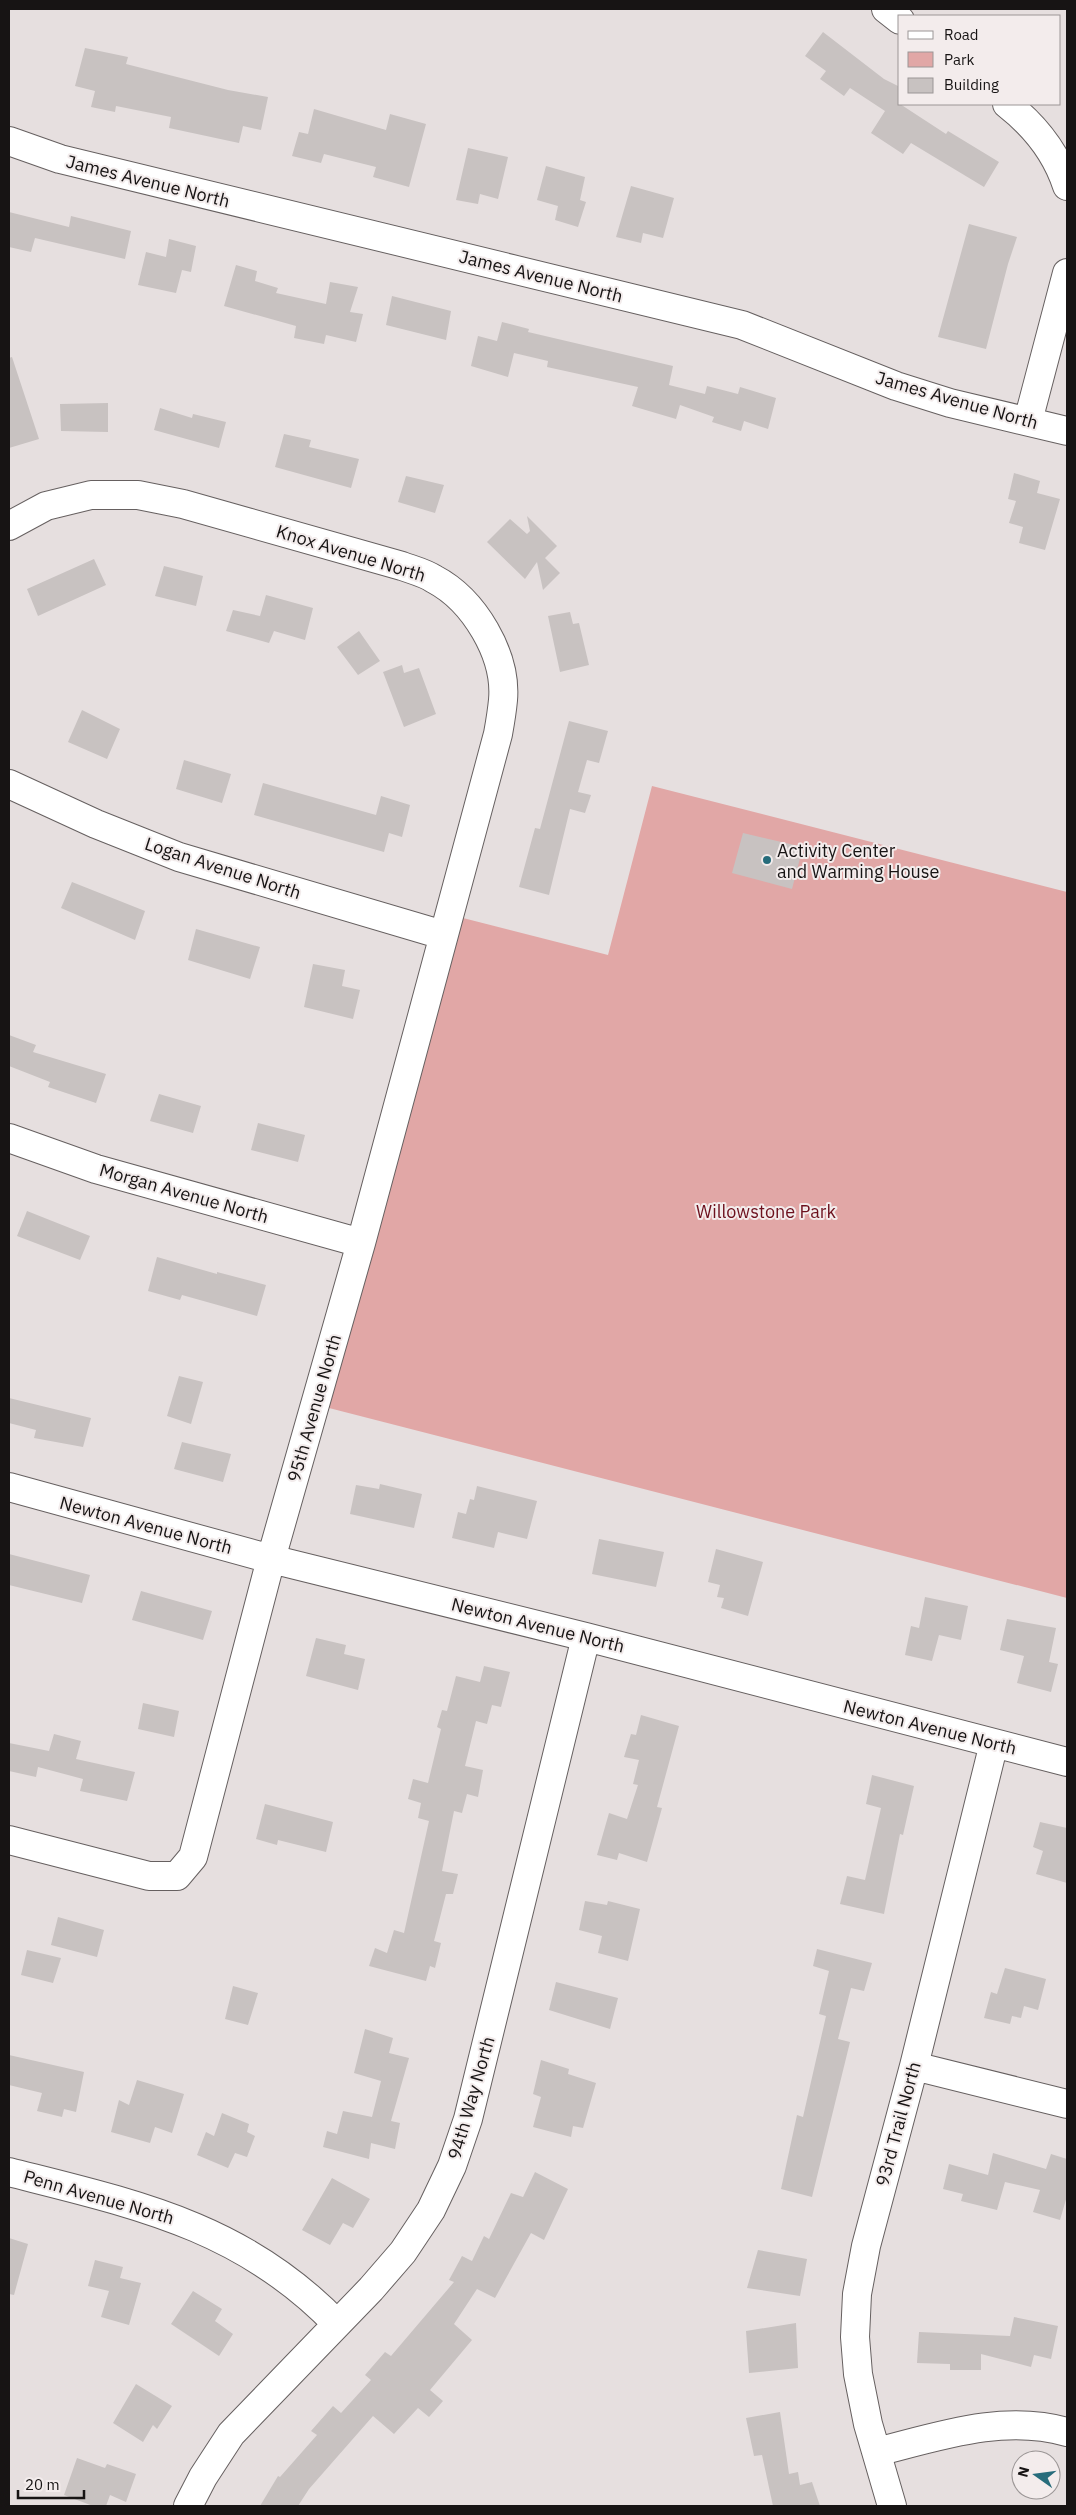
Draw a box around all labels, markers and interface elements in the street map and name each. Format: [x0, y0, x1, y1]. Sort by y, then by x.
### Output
legend [898, 15, 1061, 105]
text: Road [944, 25, 979, 44]
text: Park [944, 50, 974, 69]
text: Building [944, 75, 999, 94]
street label: James Avenue North [64, 150, 232, 212]
street label: James Avenue North [457, 245, 625, 307]
street label: James Avenue North [873, 366, 1041, 434]
street label: Knox Avenue North [273, 519, 429, 587]
street label: Logan Avenue North [142, 832, 304, 904]
place label: Activity Center and Warming House [777, 839, 940, 883]
marker: Activity Center and Warming House [761, 854, 773, 866]
street label: Morgan Avenue North [97, 1158, 271, 1228]
park label: Willowstone Park [696, 1200, 836, 1223]
street label: 95th Avenue North [282, 1331, 346, 1485]
street label: Newton Avenue North [57, 1491, 235, 1559]
street label: Newton Avenue North [449, 1592, 627, 1658]
street label: Newton Avenue North [841, 1694, 1019, 1760]
street label: 94th Way North [442, 2034, 500, 2162]
street label: 93rd Trail North [870, 2059, 926, 2189]
street label: Penn Avenue North [21, 2165, 177, 2229]
north arrow [1011, 2450, 1061, 2500]
text: N [1013, 2465, 1033, 2479]
scale bar [18, 2468, 84, 2500]
text: 20 m [25, 2475, 60, 2494]

